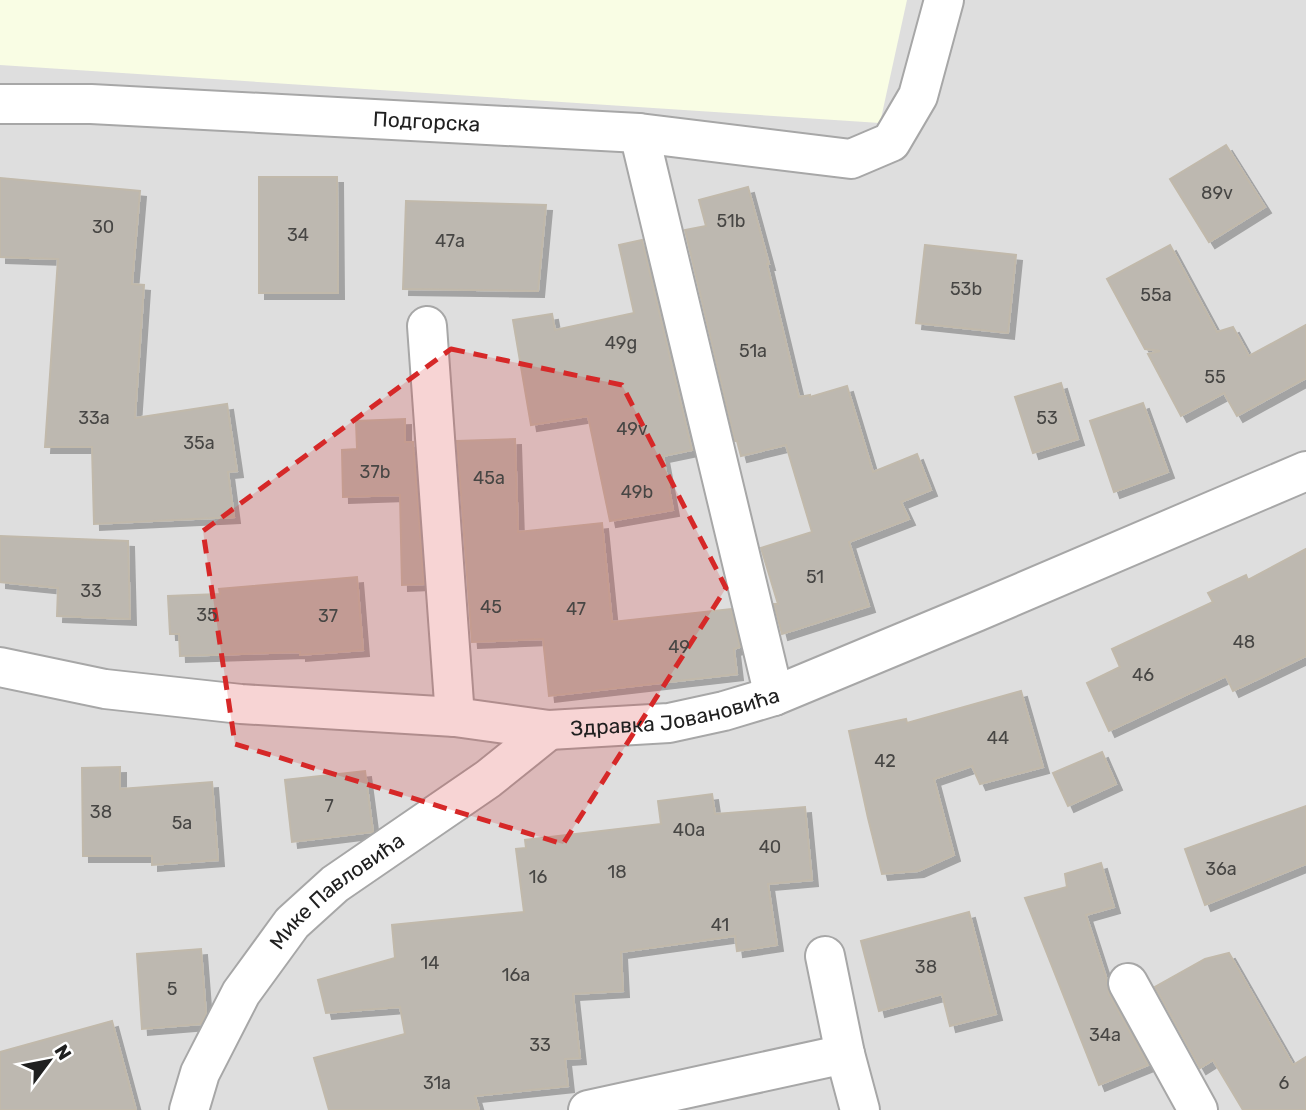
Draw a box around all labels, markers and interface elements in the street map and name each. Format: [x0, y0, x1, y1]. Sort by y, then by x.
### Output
street label: Подгорска [372, 106, 481, 137]
house number: 89v [1201, 182, 1233, 204]
house number: 51b [717, 210, 745, 232]
house number: 30 [92, 216, 114, 238]
house number: 34 [287, 224, 309, 246]
house number: 47a [435, 230, 465, 252]
house number: 53b [950, 278, 982, 300]
house number: 55a [1140, 284, 1172, 306]
house number: 49g [605, 332, 637, 354]
house number: 51a [739, 340, 767, 362]
house number: 55 [1204, 366, 1226, 388]
house number: 33a [78, 407, 110, 429]
house number: 53 [1036, 407, 1058, 429]
house number: 49v [616, 418, 648, 440]
house number: 35a [183, 432, 215, 454]
house number: 37b [360, 461, 390, 483]
house number: 45a [473, 467, 505, 489]
house number: 49b [621, 481, 653, 503]
house number: 51 [806, 566, 824, 588]
house number: 33 [80, 580, 102, 602]
house number: 45 [480, 596, 502, 618]
house number: 47 [566, 598, 586, 620]
house number: 35 [196, 604, 218, 626]
house number: 37 [318, 605, 338, 627]
house number: 48 [1233, 631, 1255, 653]
house number: 49 [668, 636, 690, 658]
house number: 46 [1132, 664, 1154, 686]
street label: Здравка Јовановића [570, 682, 782, 741]
house number: 44 [987, 727, 1009, 749]
house number: 42 [874, 750, 896, 772]
house number: 7 [324, 795, 334, 817]
house number: 38 [90, 801, 112, 823]
house number: 5a [172, 812, 192, 834]
house number: 40a [673, 819, 705, 841]
street label: Мике Павловића [264, 827, 409, 954]
house number: 40 [759, 836, 781, 858]
house number: 36a [1205, 858, 1237, 880]
house number: 18 [607, 861, 627, 883]
house number: 16 [529, 866, 547, 888]
house number: 41 [711, 914, 729, 936]
house number: 14 [421, 952, 439, 974]
house number: 38 [915, 956, 937, 978]
house number: 16a [502, 964, 530, 986]
house number: 5 [167, 978, 177, 1000]
house number: 34a [1089, 1024, 1121, 1046]
north arrow [14, 1026, 84, 1096]
house number: 33 [529, 1034, 551, 1056]
text: N [50, 1040, 76, 1064]
house number: 31a [423, 1072, 451, 1094]
house number: 6 [1279, 1072, 1290, 1094]

